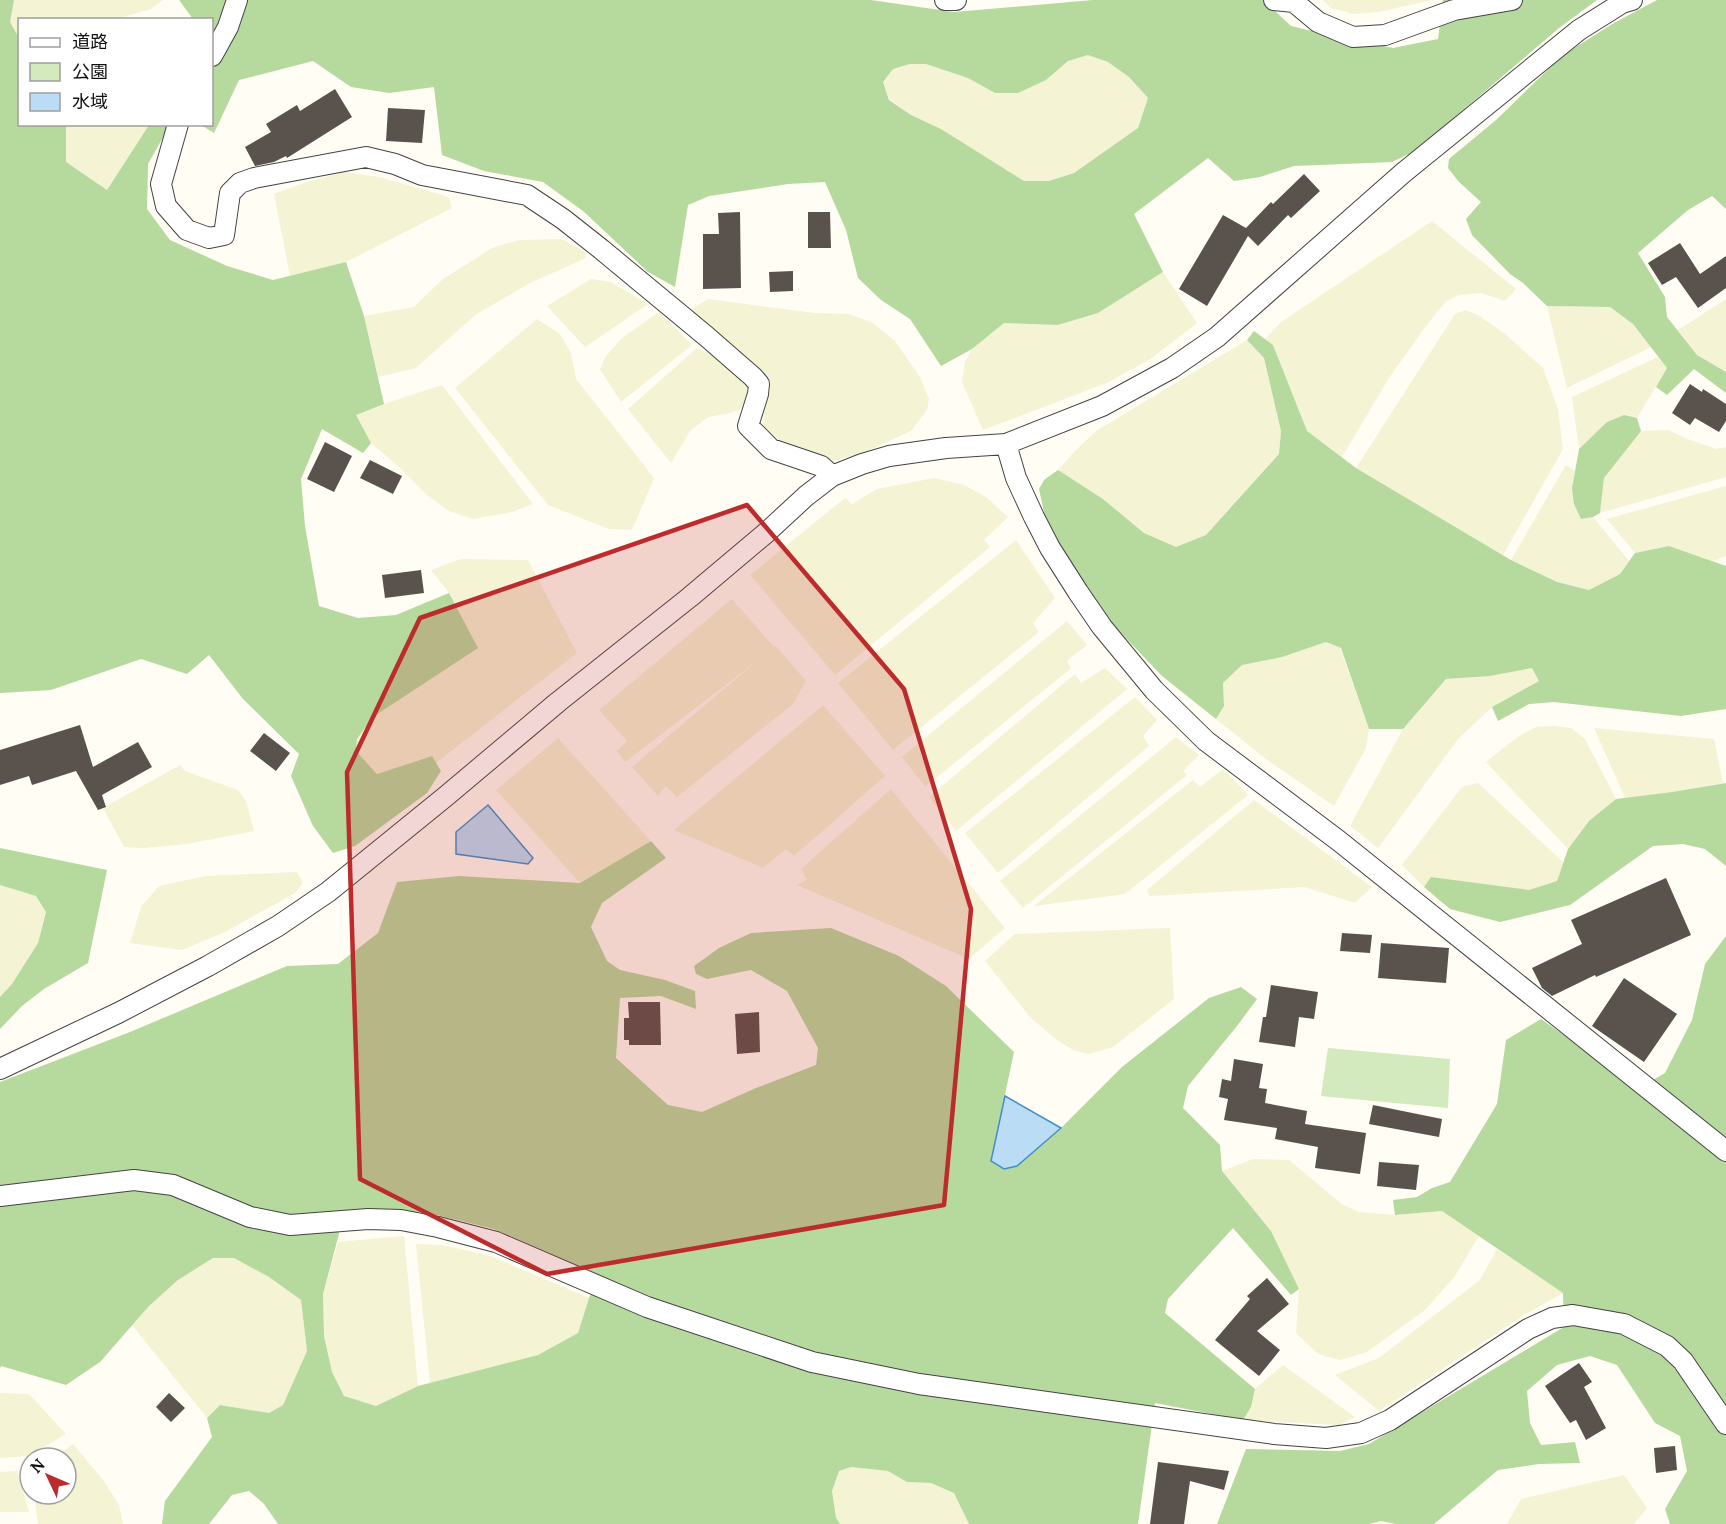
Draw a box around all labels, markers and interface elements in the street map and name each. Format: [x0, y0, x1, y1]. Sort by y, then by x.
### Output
legend [18, 18, 213, 126]
text: 道路 [72, 30, 108, 53]
text: 公園 [72, 60, 108, 83]
text: 水域 [72, 90, 108, 113]
north arrow [18, 1446, 78, 1506]
text: N [26, 1454, 49, 1477]

